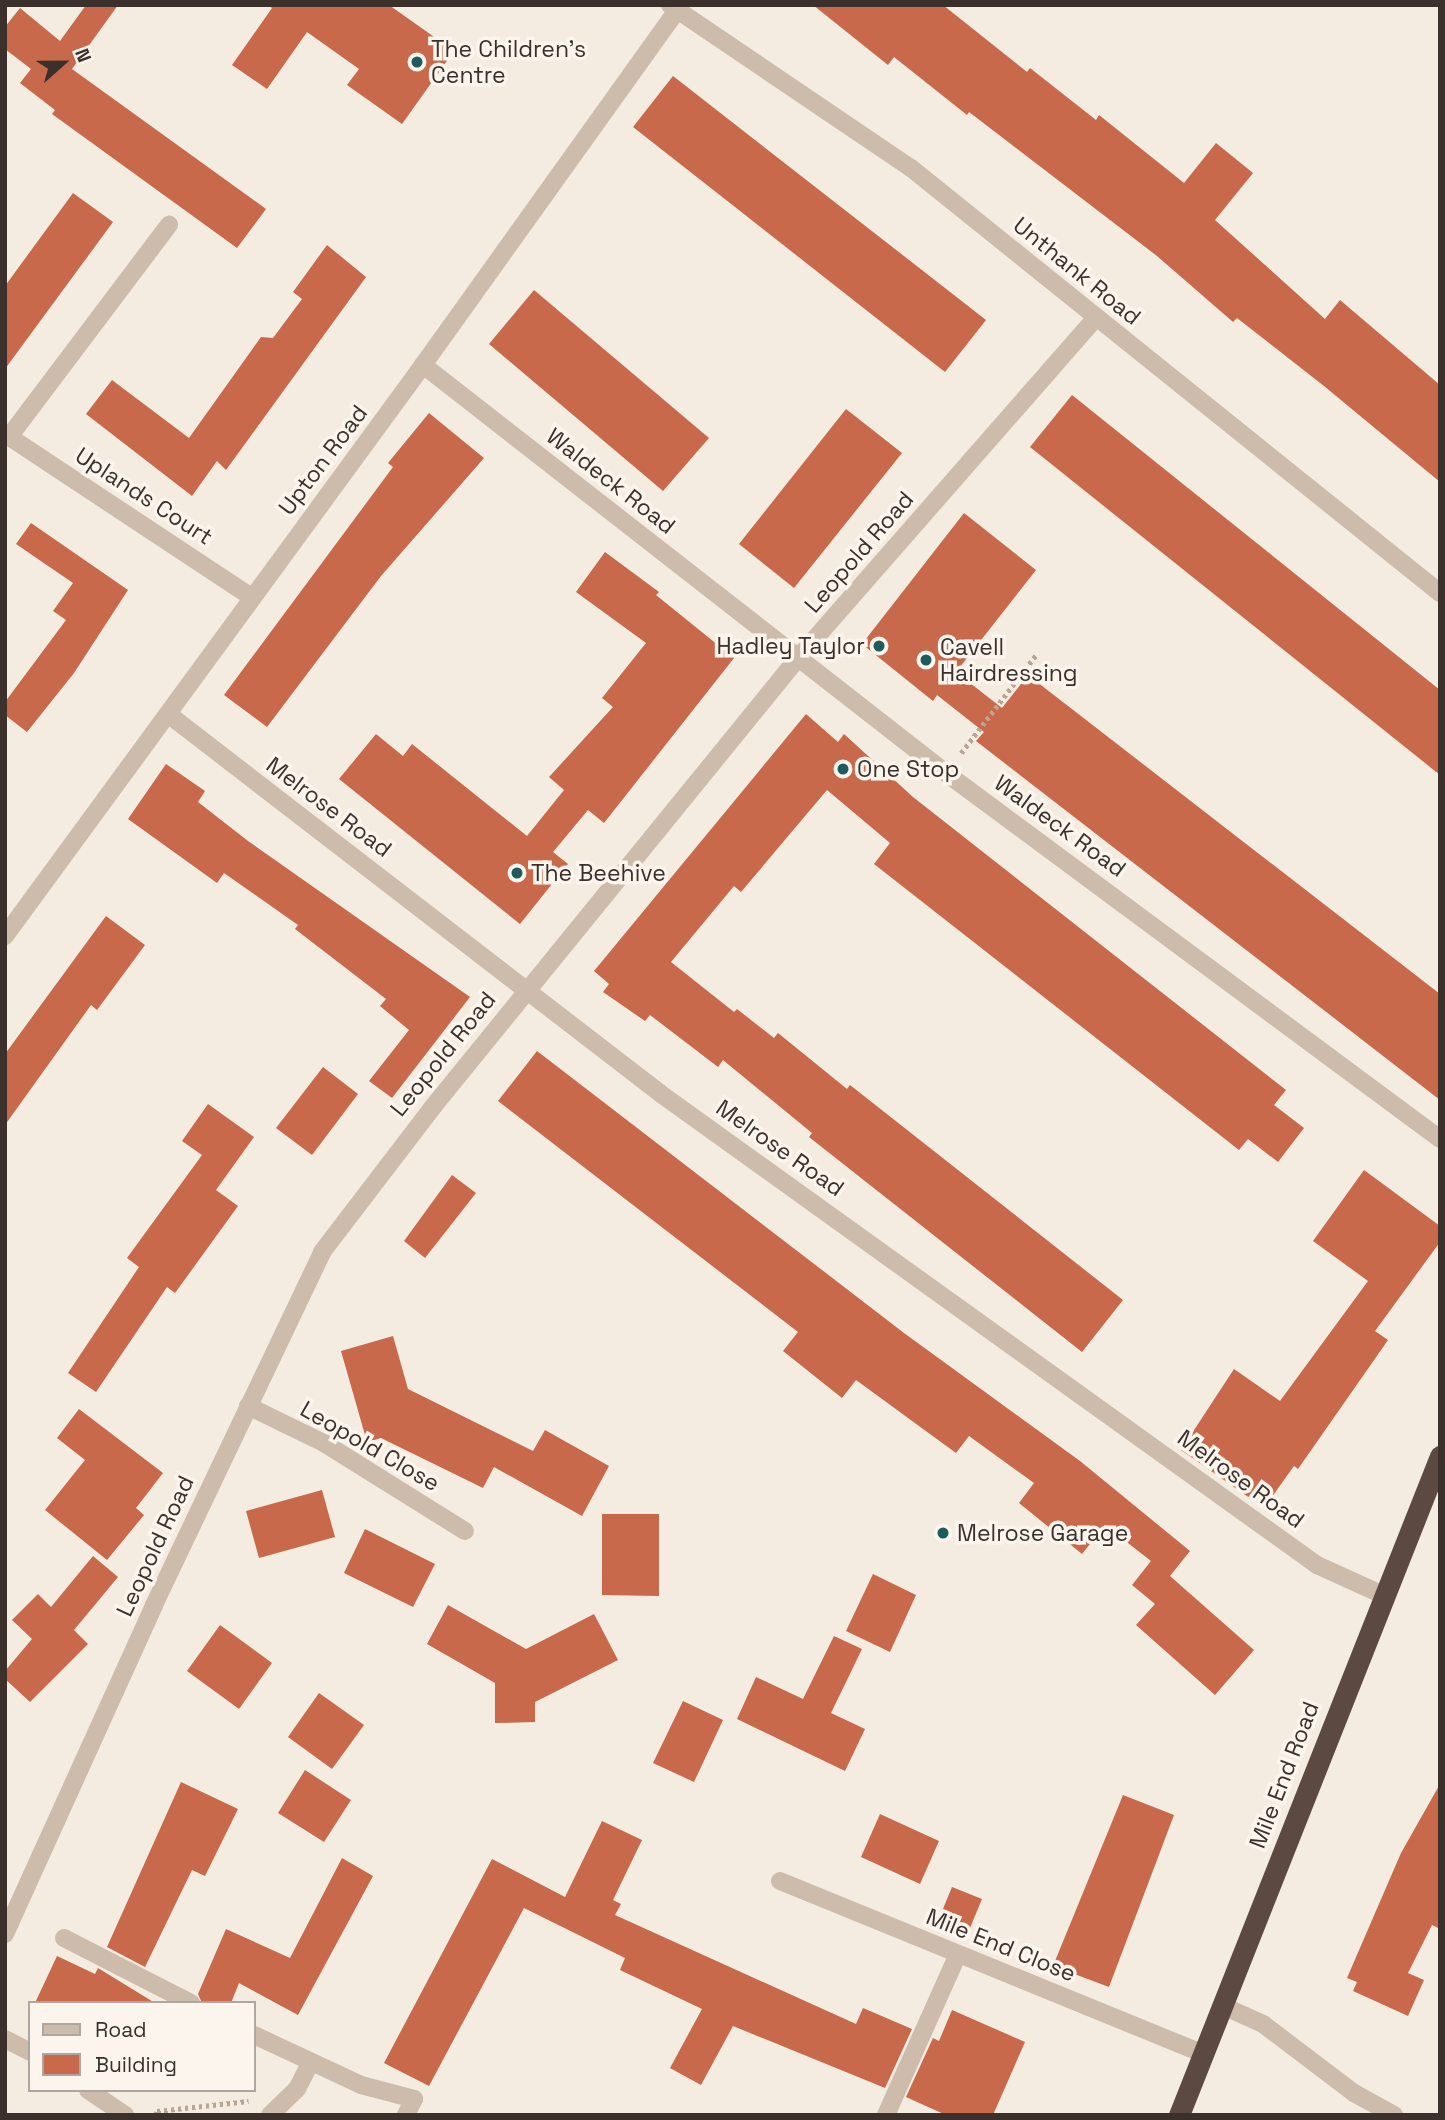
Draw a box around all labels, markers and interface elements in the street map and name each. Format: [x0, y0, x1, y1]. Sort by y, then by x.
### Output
north arrow [28, 28, 98, 98]
place label: The Children's Centre [431, 35, 586, 89]
text: N [69, 45, 97, 66]
marker: The Children's Centre [409, 54, 425, 70]
street label: Unthank Road [1008, 211, 1146, 331]
street label: Upton Road [273, 400, 373, 520]
street label: Waldeck Road [541, 422, 681, 540]
street label: Uplands Court [70, 441, 218, 551]
street label: Leopold Road [799, 486, 919, 618]
place label: Hadley Taylor [716, 632, 865, 660]
place label: Cavell Hairdressing [940, 633, 1078, 687]
marker: Hadley Taylor [871, 638, 887, 654]
marker: Cavell Hairdressing [918, 652, 934, 668]
street label: Melrose Road [261, 751, 397, 863]
place label: One Stop [857, 755, 959, 783]
marker: One Stop [835, 761, 851, 777]
street label: Waldeck Road [989, 769, 1131, 883]
place label: The Beehive [531, 859, 666, 887]
marker: The Beehive [509, 865, 525, 881]
street label: Leopold Road [384, 986, 502, 1122]
street label: Melrose Road [711, 1094, 849, 1202]
street label: Leopold Close [296, 1395, 444, 1497]
street label: Melrose Road [1172, 1424, 1310, 1534]
street label: Leopold Road [110, 1471, 200, 1621]
place label: Melrose Garage [957, 1519, 1128, 1547]
marker: Melrose Garage [935, 1525, 951, 1541]
street label: Mile End Road [1243, 1698, 1325, 1852]
street label: Mile End Close [922, 1902, 1080, 1988]
legend [28, 2001, 256, 2092]
text: Road [95, 2016, 147, 2043]
text: Building [95, 2051, 177, 2078]

